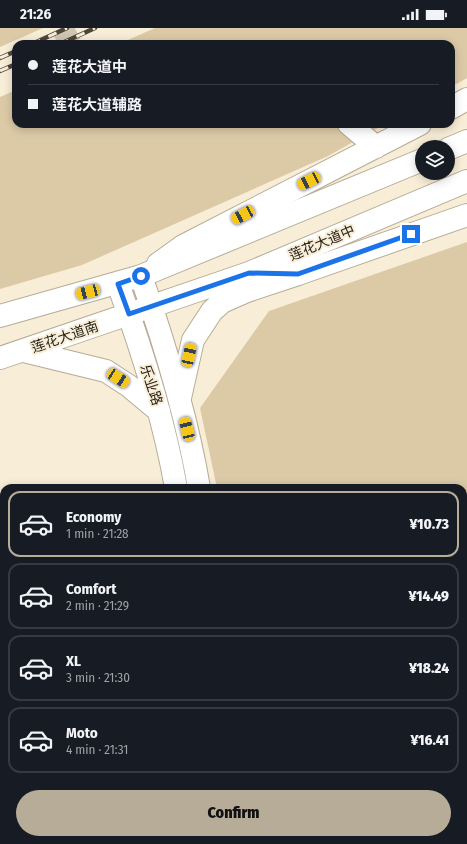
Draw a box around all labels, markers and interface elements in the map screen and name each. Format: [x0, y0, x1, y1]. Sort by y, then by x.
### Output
text: 21:26 [20, 5, 51, 23]
text: 莲花大道中 [52, 58, 127, 76]
text: 莲花大道辅路 [52, 96, 142, 114]
map controls [415, 140, 455, 180]
button: layers [415, 140, 455, 180]
car [296, 170, 322, 192]
car [230, 204, 256, 226]
street label: 莲花大道中 [286, 222, 358, 264]
route end [402, 225, 420, 243]
route start [132, 267, 150, 285]
car [75, 283, 101, 301]
street label: 莲花大道南 [29, 318, 101, 356]
car [181, 342, 197, 368]
street label: 乐业路 [136, 362, 166, 408]
car [105, 366, 131, 390]
car [178, 416, 196, 442]
icon: car [18, 506, 54, 542]
text: Economy [66, 508, 121, 526]
text: ¥10.73 [410, 515, 449, 533]
text: 1 min · 21:28 [66, 526, 129, 541]
icon: car [18, 578, 54, 614]
text: Comfort [66, 580, 117, 598]
text: ¥14.49 [408, 587, 449, 605]
text: 2 min · 21:29 [66, 598, 129, 613]
icon: car [18, 650, 54, 686]
text: XL [66, 652, 81, 670]
text: ¥18.24 [409, 659, 449, 677]
text: 3 min · 21:30 [66, 670, 130, 685]
icon: car [18, 722, 54, 758]
text: Moto [66, 724, 98, 742]
text: ¥16.41 [411, 731, 449, 749]
text: 4 min · 21:31 [66, 742, 128, 757]
button: Confirm [16, 790, 451, 836]

